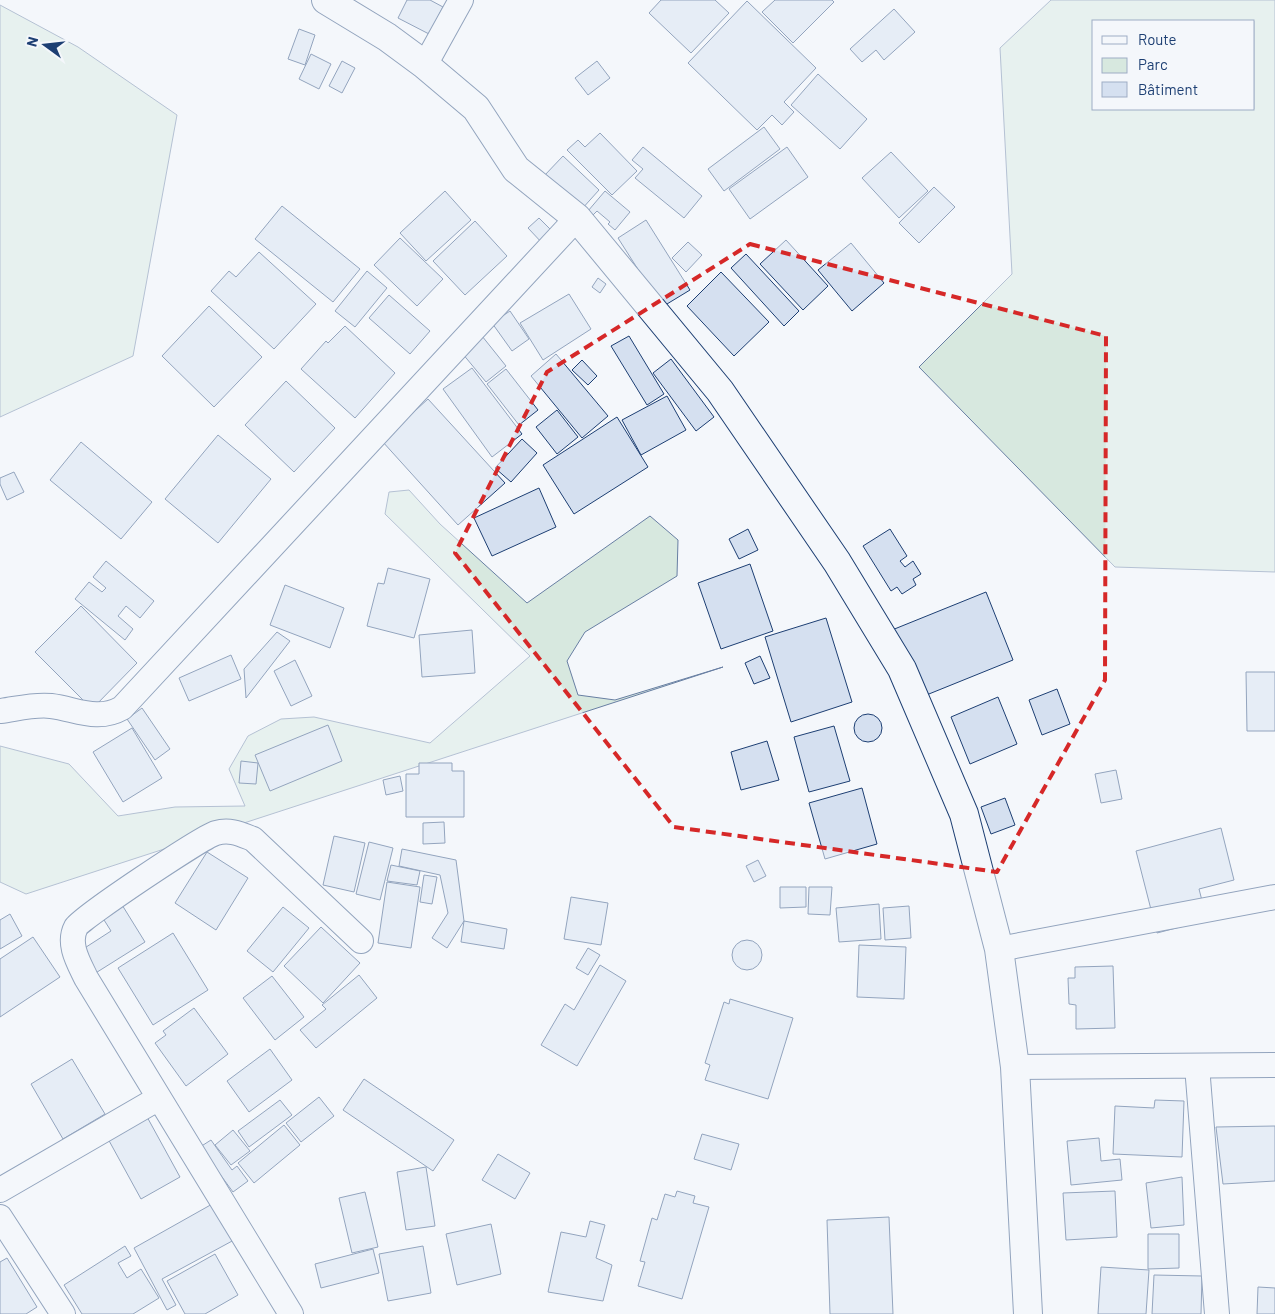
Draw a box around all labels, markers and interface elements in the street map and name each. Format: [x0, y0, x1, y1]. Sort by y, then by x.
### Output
north arrow [20, 20, 70, 70]
legend [1092, 20, 1255, 110]
text: Route [1138, 30, 1177, 48]
text: N [23, 35, 41, 48]
text: Parc [1138, 55, 1168, 73]
text: Bâtiment [1138, 80, 1198, 98]

